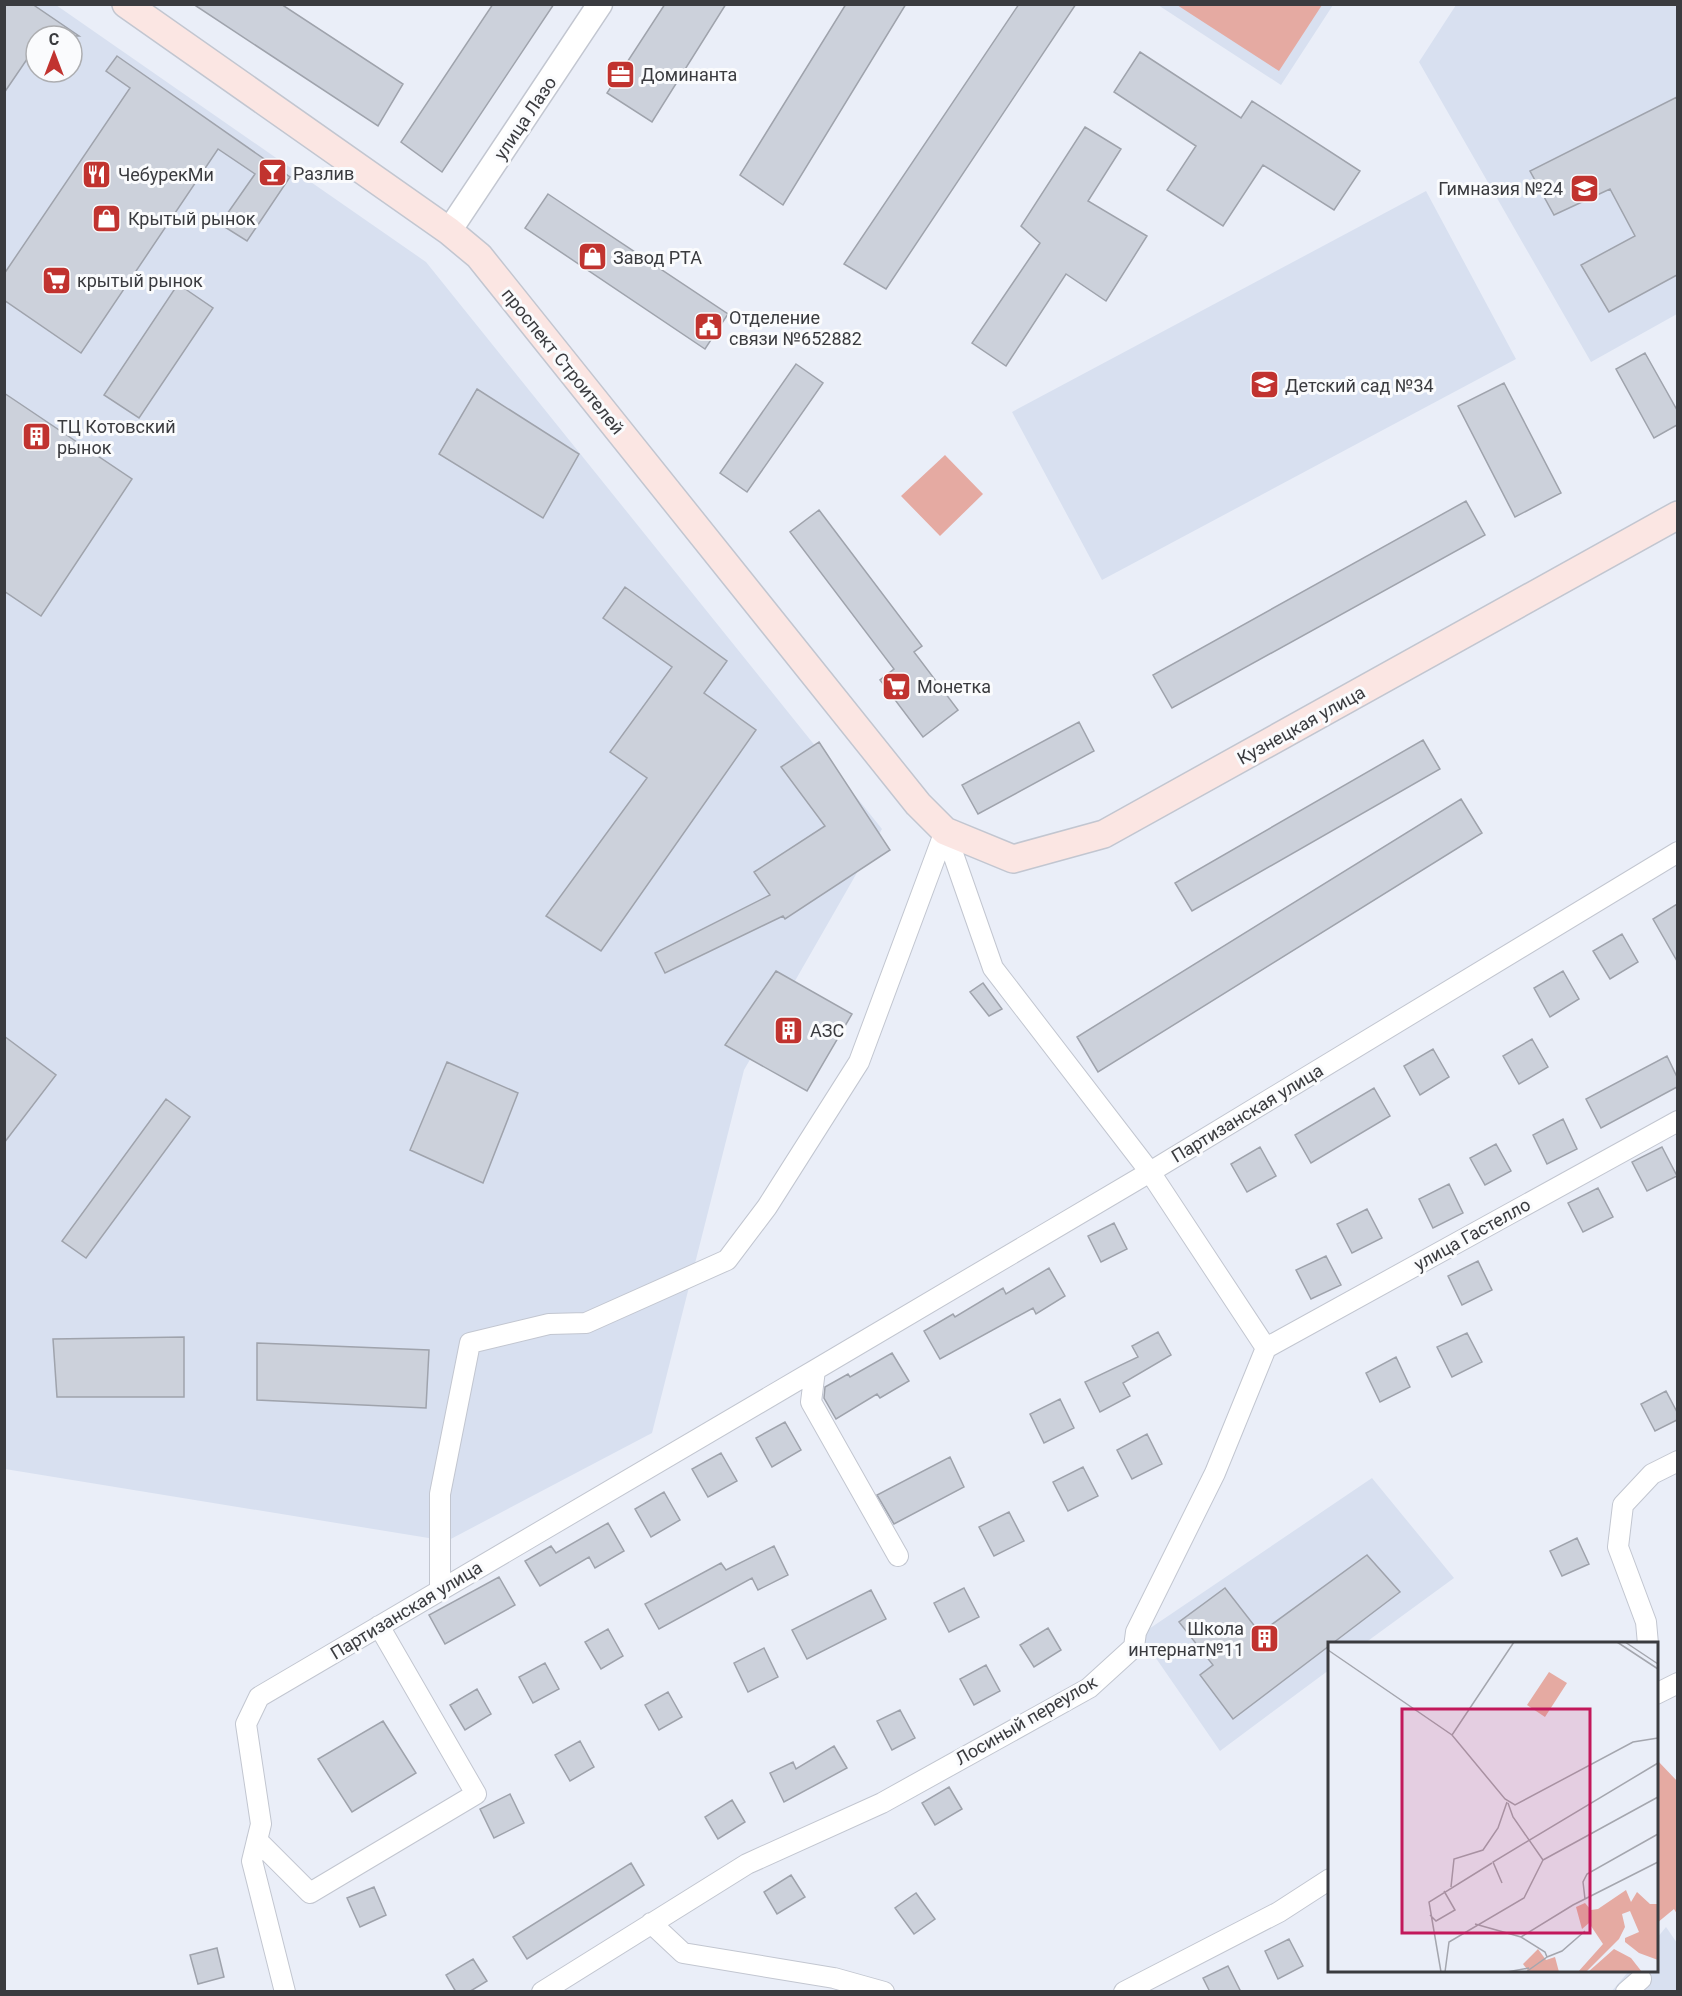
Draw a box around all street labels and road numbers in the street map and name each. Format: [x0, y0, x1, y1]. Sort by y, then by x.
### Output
street label: улица Лазо [490, 72, 560, 164]
street label: проспект Строителей [498, 284, 628, 438]
street label: Кузнецкая улица [1233, 681, 1369, 769]
street label: Партизанская улица [1167, 1059, 1327, 1167]
street label: улица Гастелло [1410, 1193, 1534, 1275]
street label: Партизанская улица [326, 1556, 486, 1664]
street label: Лосиный переулок [951, 1671, 1101, 1769]

